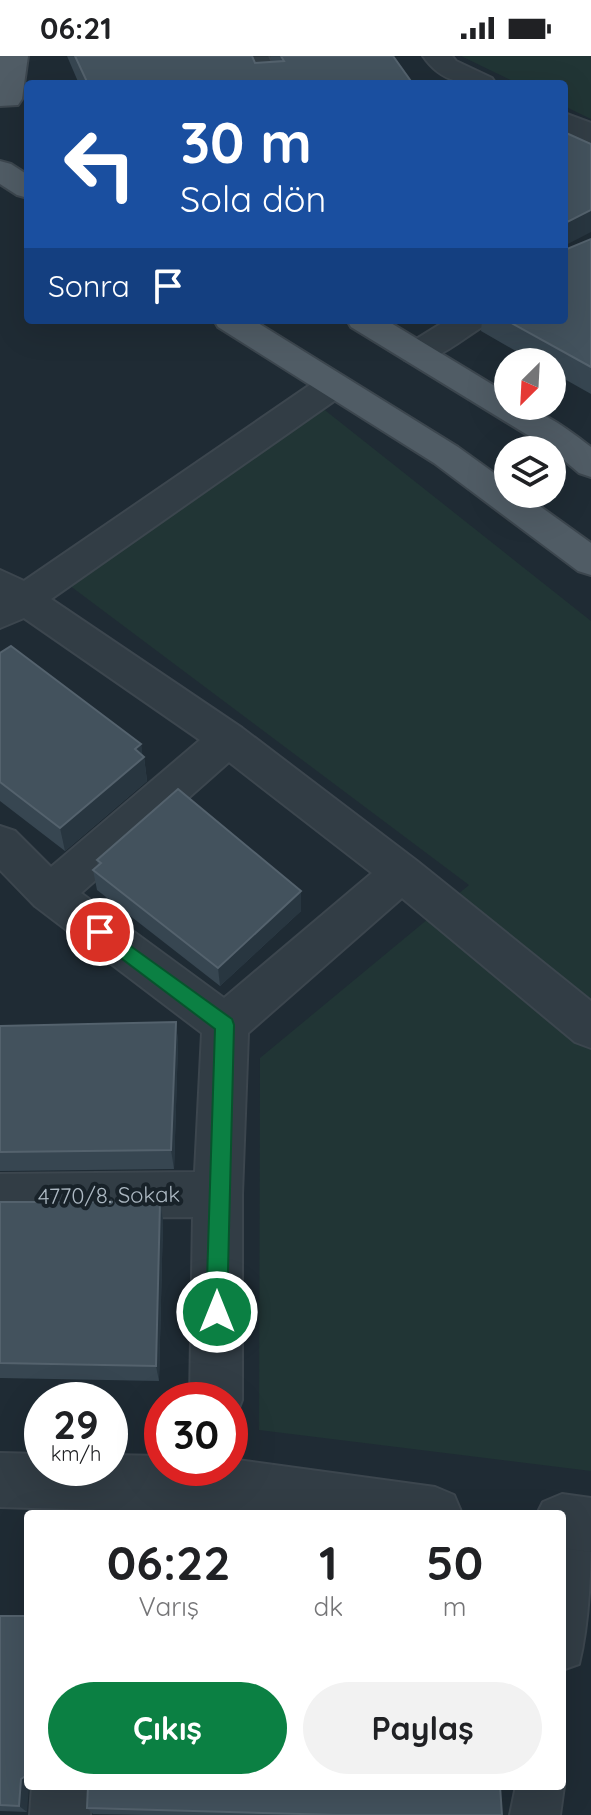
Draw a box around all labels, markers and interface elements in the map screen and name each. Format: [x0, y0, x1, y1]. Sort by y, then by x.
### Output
text: 06:21 [40, 9, 112, 47]
text: 30 m [180, 107, 312, 177]
icon: left [48, 112, 152, 216]
text: Sola dön [180, 176, 326, 221]
icon: arrive [146, 264, 190, 308]
text: Sonra [48, 267, 130, 305]
north arrow [494, 348, 566, 420]
map controls [494, 348, 566, 508]
button: layers [494, 436, 566, 508]
pin [66, 898, 134, 966]
icon: arrive [78, 910, 122, 954]
street label: 4770/8. Sokak [38, 1180, 180, 1210]
position arrow [175, 1270, 259, 1354]
speed limit sign: 30 [144, 1382, 248, 1486]
text: 29 [53, 1399, 99, 1449]
text: km/h [51, 1441, 101, 1466]
text: 06:22 [107, 1532, 231, 1592]
text: 1 [319, 1532, 338, 1592]
text: 50 [426, 1532, 483, 1592]
text: Varış [138, 1590, 199, 1623]
text: dk [313, 1590, 343, 1623]
text: m [443, 1590, 466, 1623]
button: Çıkış [48, 1682, 287, 1774]
button: Paylaş [303, 1682, 542, 1774]

